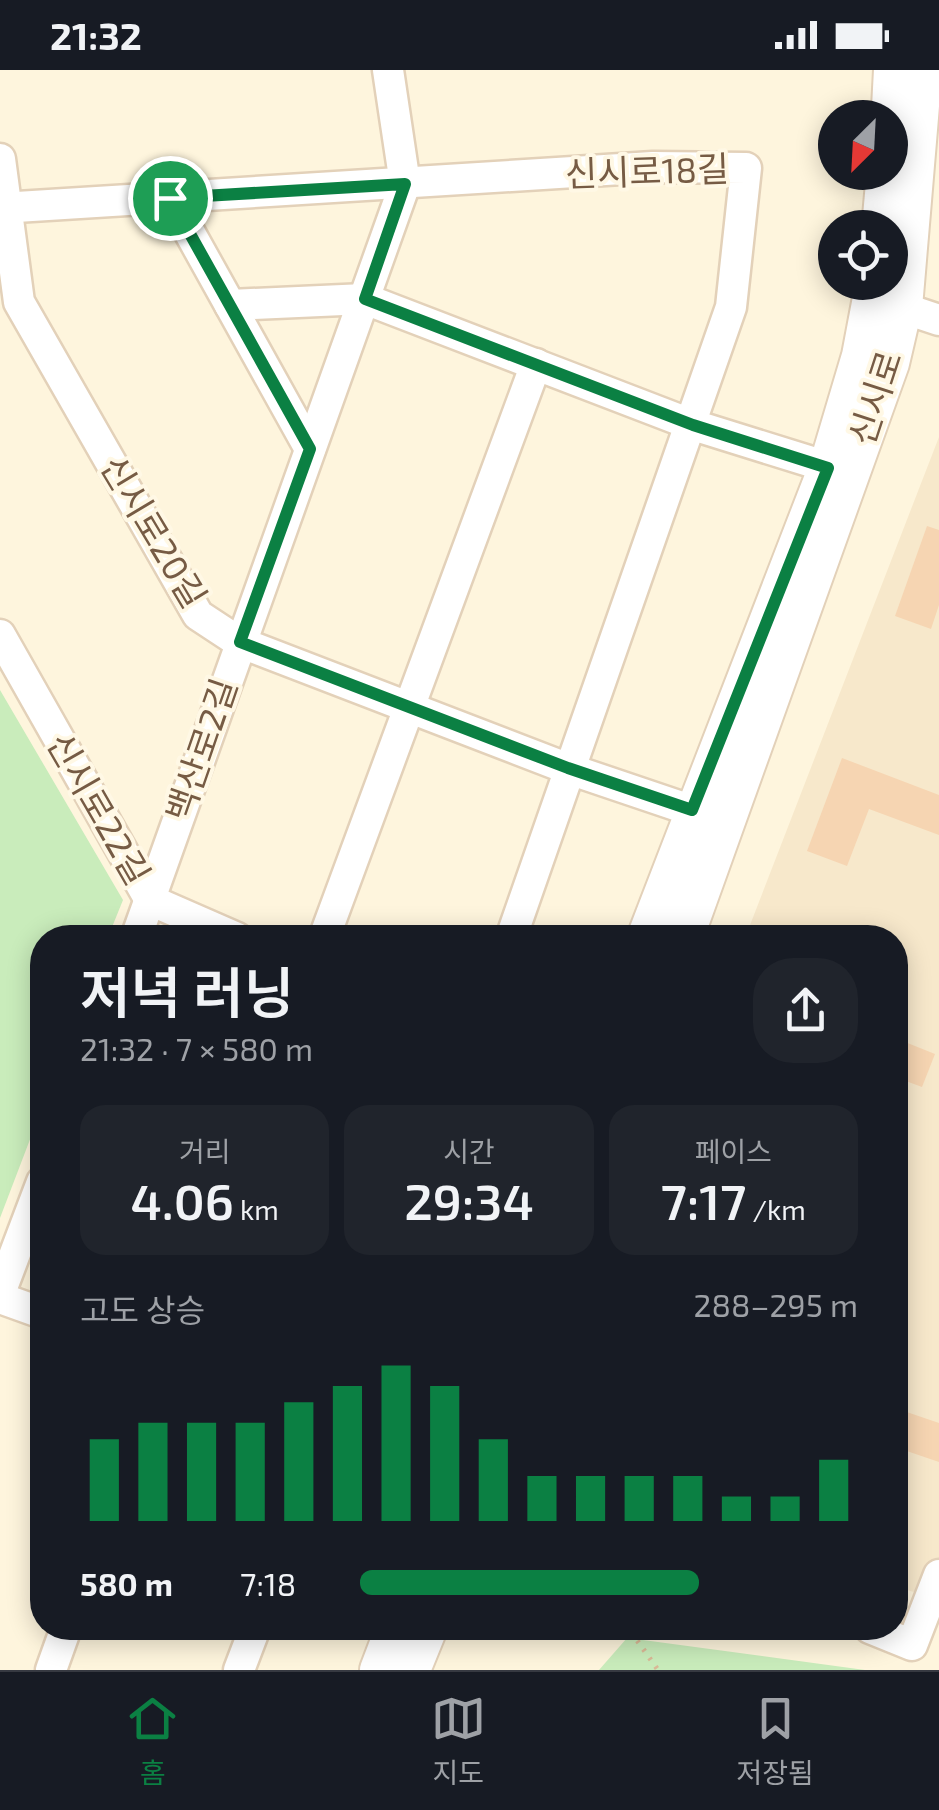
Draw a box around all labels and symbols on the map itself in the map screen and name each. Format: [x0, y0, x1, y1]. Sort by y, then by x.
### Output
north arrow [818, 100, 908, 190]
street label: 신시로18길 [564, 146, 730, 194]
pin [128, 156, 213, 241]
street label: 신시로 [839, 345, 909, 450]
street label: 신시로20길 [93, 447, 216, 614]
street label: 백산로2길 [156, 672, 244, 826]
street label: 신시로22길 [40, 725, 160, 891]

